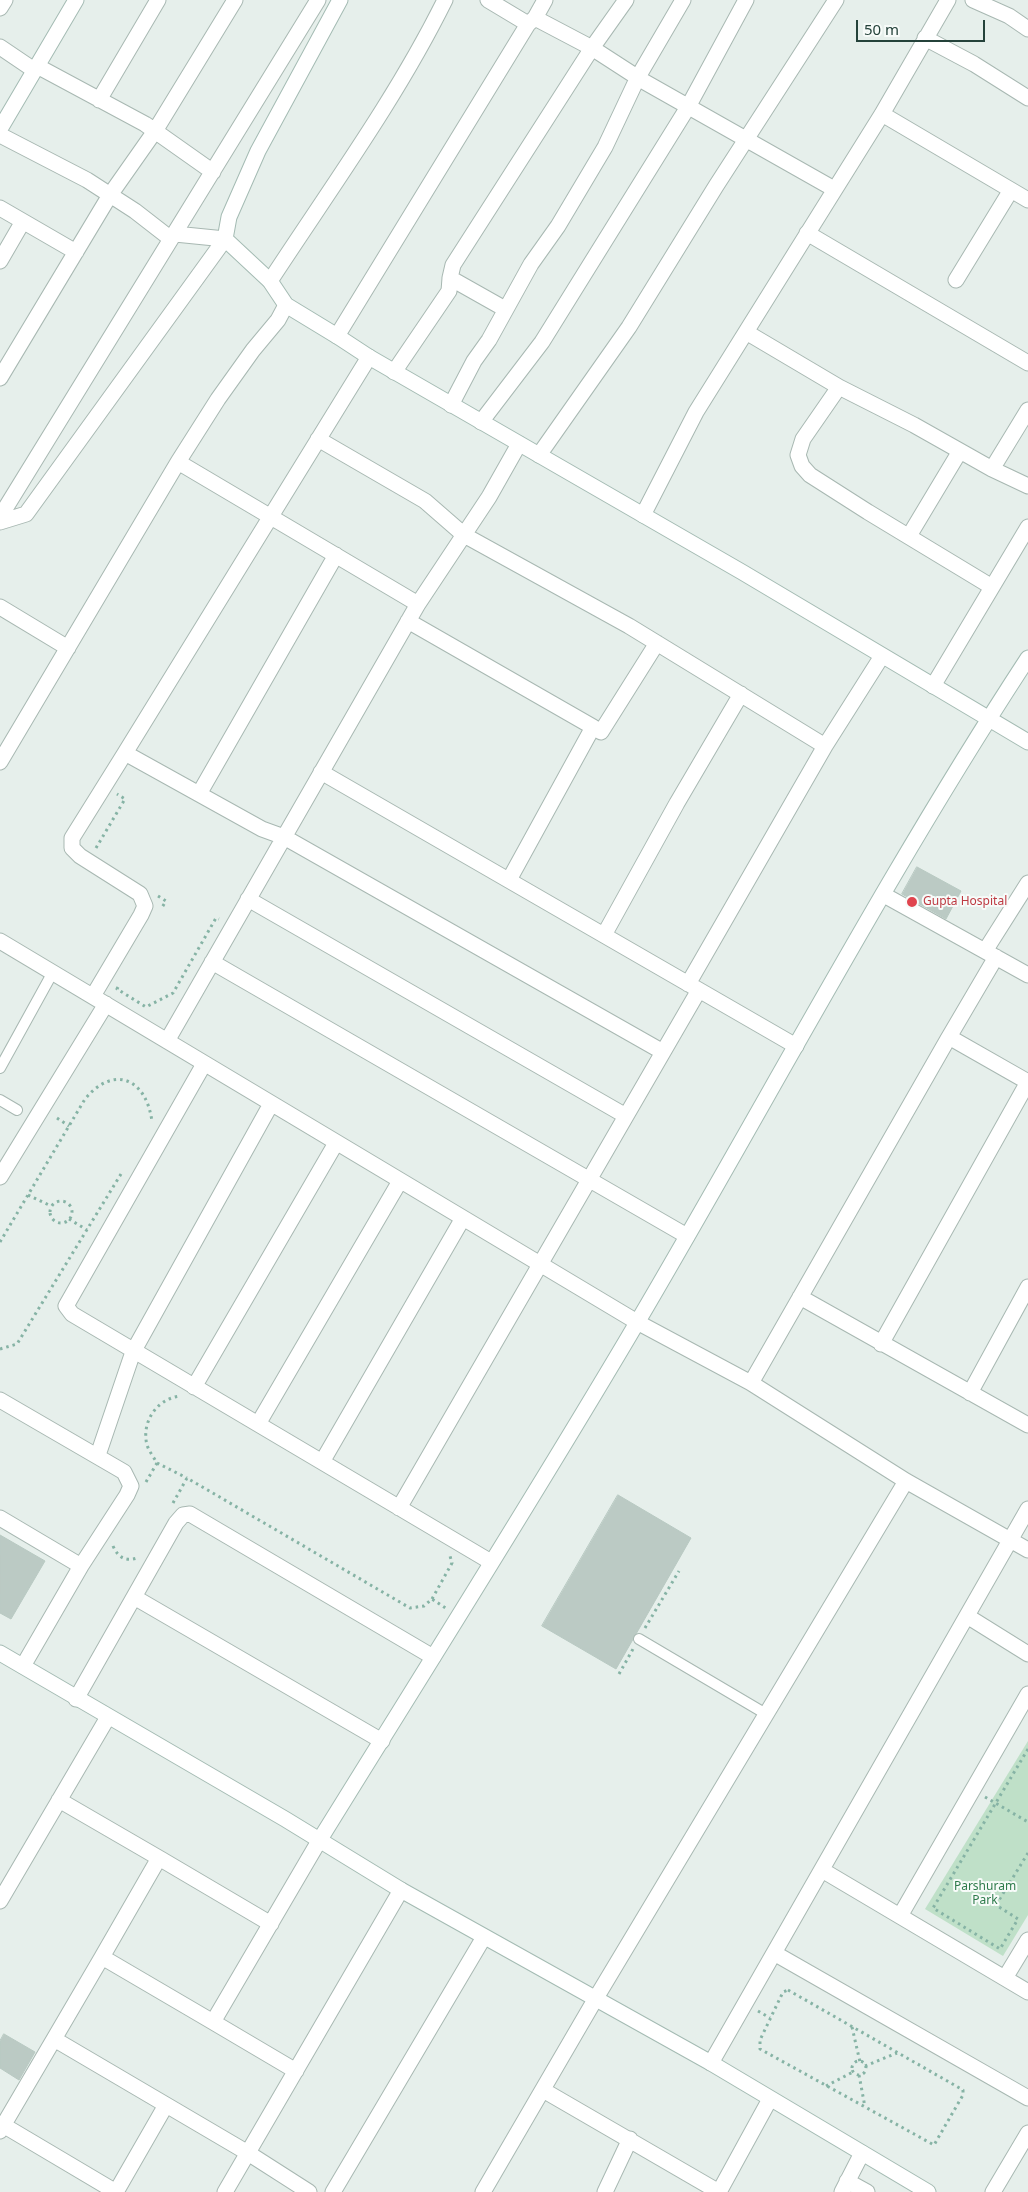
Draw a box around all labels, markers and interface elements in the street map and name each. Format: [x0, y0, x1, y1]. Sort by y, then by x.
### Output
scale bar [858, 10, 987, 42]
text: 50 m [864, 19, 899, 39]
marker: Gupta Hospital [905, 895, 919, 909]
place label: Gupta Hospital [923, 895, 1007, 909]
park label: Parshuram Park [954, 1880, 1016, 1908]

